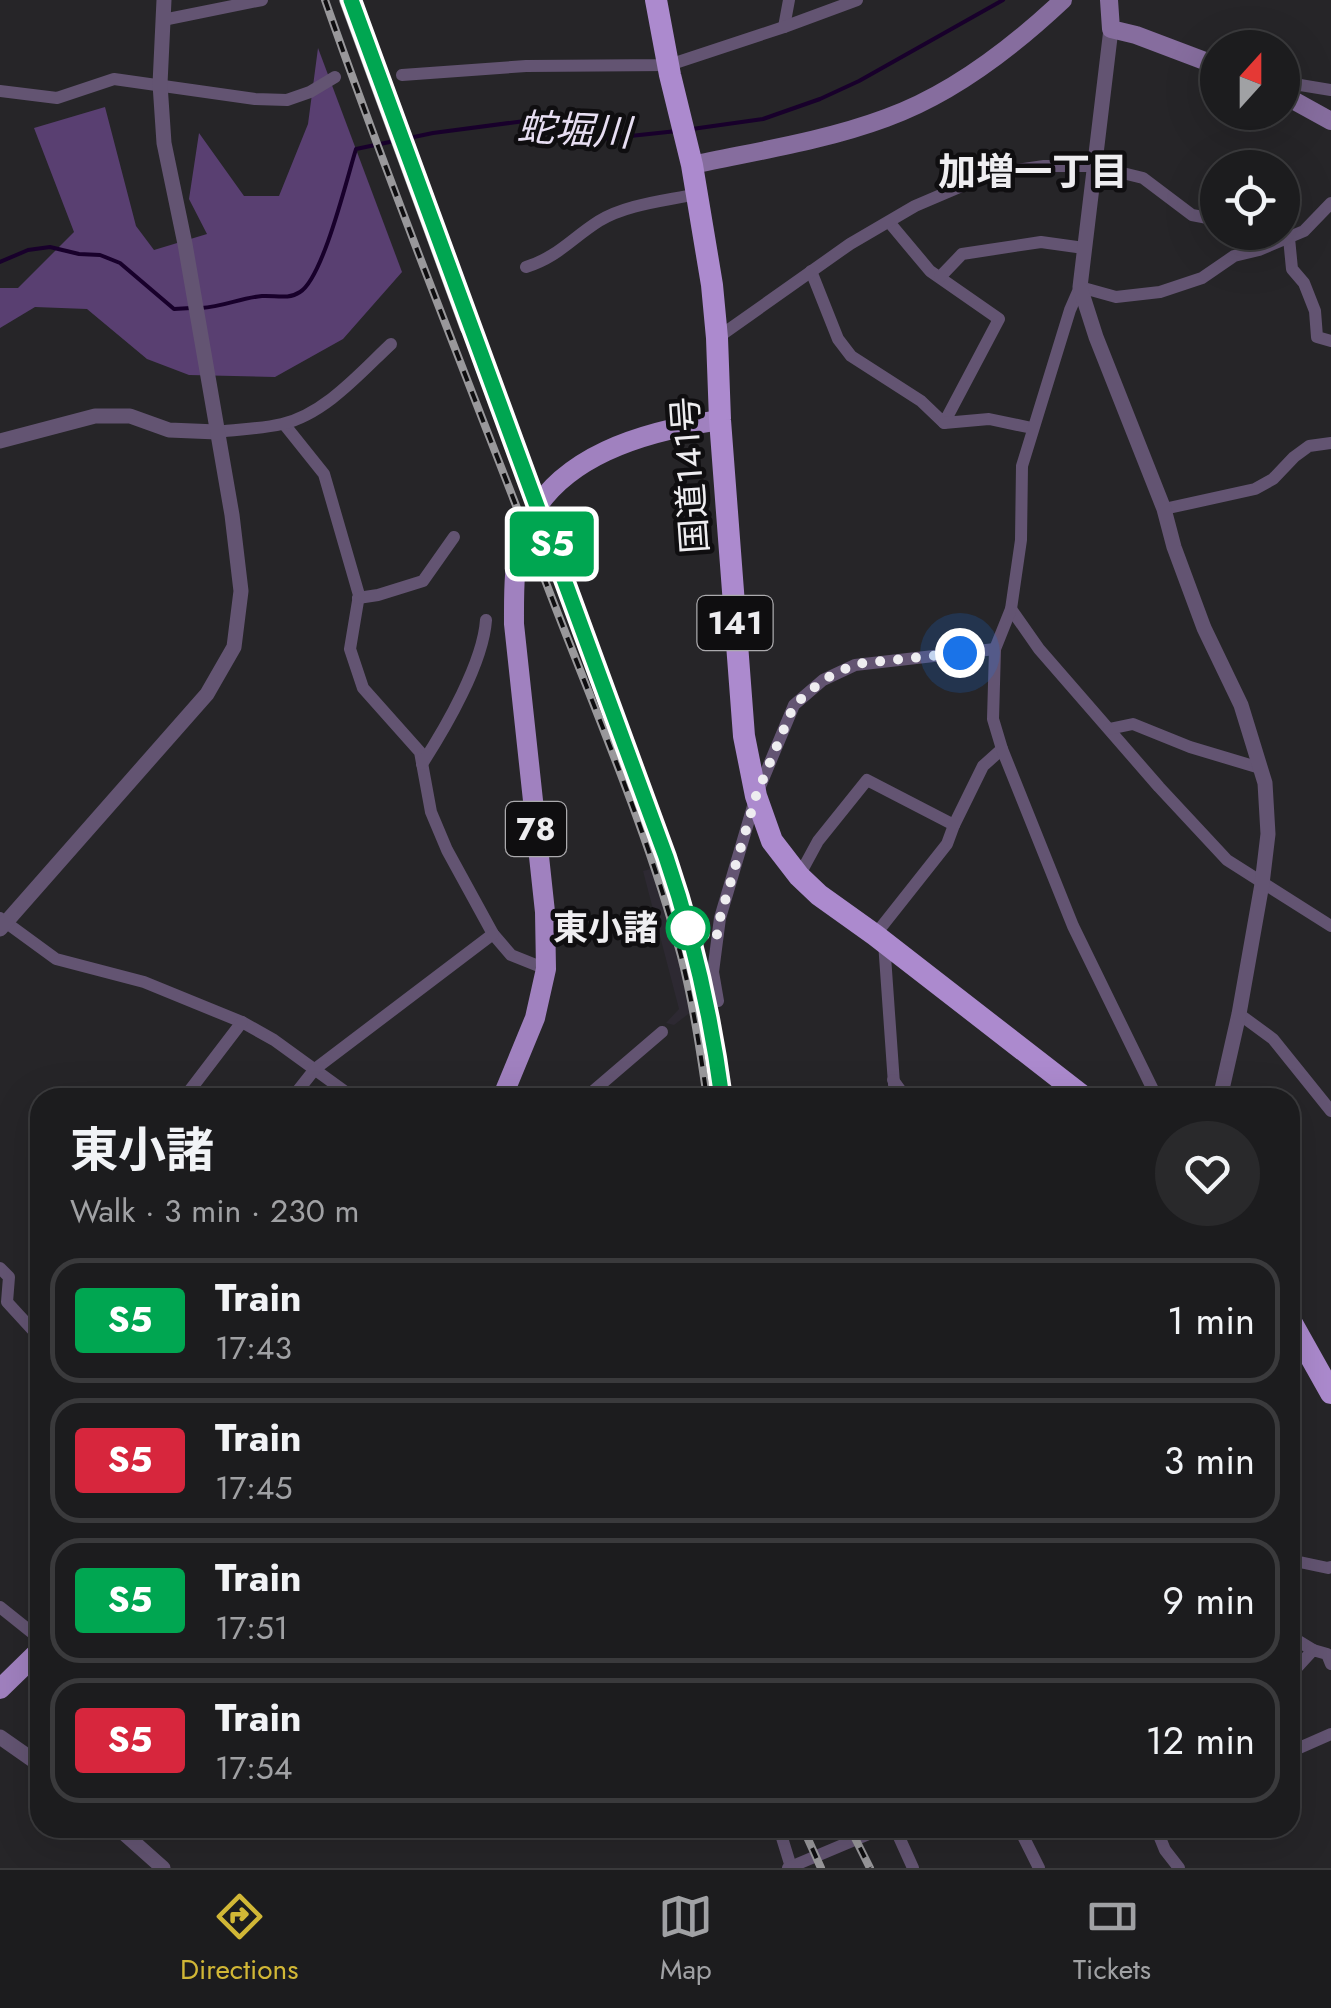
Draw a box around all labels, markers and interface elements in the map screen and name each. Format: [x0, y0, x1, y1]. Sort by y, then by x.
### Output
north arrow [1200, 30, 1300, 130]
map controls [1200, 30, 1300, 250]
water label: 蛇堀川 [516, 99, 636, 160]
district label: 加増一丁目 [938, 144, 1128, 199]
button: locate [1200, 150, 1300, 250]
street label: 国道141号 [660, 395, 720, 555]
line badge: S5 [507, 512, 597, 576]
text: S5 [530, 519, 574, 569]
road number: 141 [698, 596, 772, 650]
your location [935, 628, 985, 678]
road number: 78 [506, 802, 566, 856]
place label: 東小諸 [553, 903, 658, 953]
marker: 東小諸 [667, 907, 709, 949]
text: 東小諸 [70, 1116, 214, 1185]
button: heart [1155, 1121, 1260, 1226]
text: Walk · 3 min · 230 m [70, 1188, 360, 1234]
text: Train [215, 1270, 302, 1325]
text: 1 min [1167, 1293, 1255, 1348]
text: S5 [108, 1295, 152, 1345]
text: 17:43 [215, 1325, 292, 1371]
text: Train [215, 1410, 302, 1465]
text: 3 min [1163, 1433, 1255, 1488]
text: S5 [108, 1435, 152, 1485]
text: 17:45 [215, 1465, 293, 1511]
text: Train [215, 1550, 302, 1605]
text: 9 min [1162, 1573, 1255, 1628]
text: S5 [108, 1575, 152, 1625]
text: 17:51 [215, 1605, 288, 1651]
text: Train [215, 1690, 302, 1745]
text: 12 min [1145, 1713, 1255, 1768]
text: S5 [108, 1715, 152, 1765]
text: 17:54 [215, 1745, 293, 1791]
tab: Directions [180, 1889, 298, 1990]
tab: Map [658, 1889, 713, 1990]
tab: Tickets [1073, 1889, 1151, 1990]

